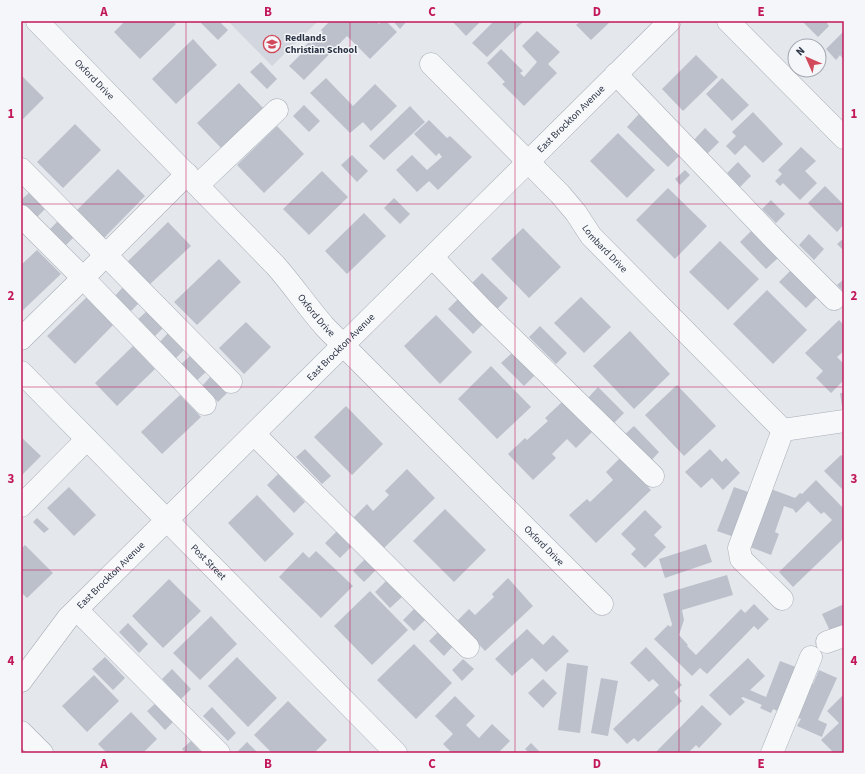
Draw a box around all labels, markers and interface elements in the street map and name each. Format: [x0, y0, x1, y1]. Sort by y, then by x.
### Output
text: A [99, 3, 108, 21]
text: B [264, 3, 272, 21]
text: C [428, 3, 436, 21]
text: D [593, 3, 601, 21]
text: E [757, 3, 765, 21]
place label: Redlands Christian School [285, 31, 357, 57]
school or university icon: Redlands Christian School [262, 34, 282, 54]
north arrow [787, 38, 827, 78]
text: N [792, 43, 808, 59]
street label: Oxford Drive [71, 56, 117, 103]
street label: East Brockton Avenue [534, 82, 608, 156]
text: 1 [8, 105, 15, 123]
text: 1 [851, 105, 858, 123]
street label: Lombard Drive [578, 222, 631, 276]
text: 2 [8, 287, 15, 305]
text: 2 [851, 287, 858, 305]
street label: Oxford Drive [294, 291, 338, 340]
street label: East Brockton Avenue [304, 310, 378, 384]
text: 3 [8, 470, 15, 488]
text: 3 [851, 470, 858, 488]
street label: Oxford Drive [521, 523, 567, 569]
street label: East Brockton Avenue [74, 539, 148, 612]
street label: Post Street [187, 541, 230, 584]
text: 4 [8, 652, 15, 670]
text: 4 [851, 652, 858, 670]
text: A [99, 755, 108, 773]
text: B [264, 755, 272, 773]
text: C [428, 755, 436, 773]
text: D [593, 755, 601, 773]
text: E [757, 755, 765, 773]

